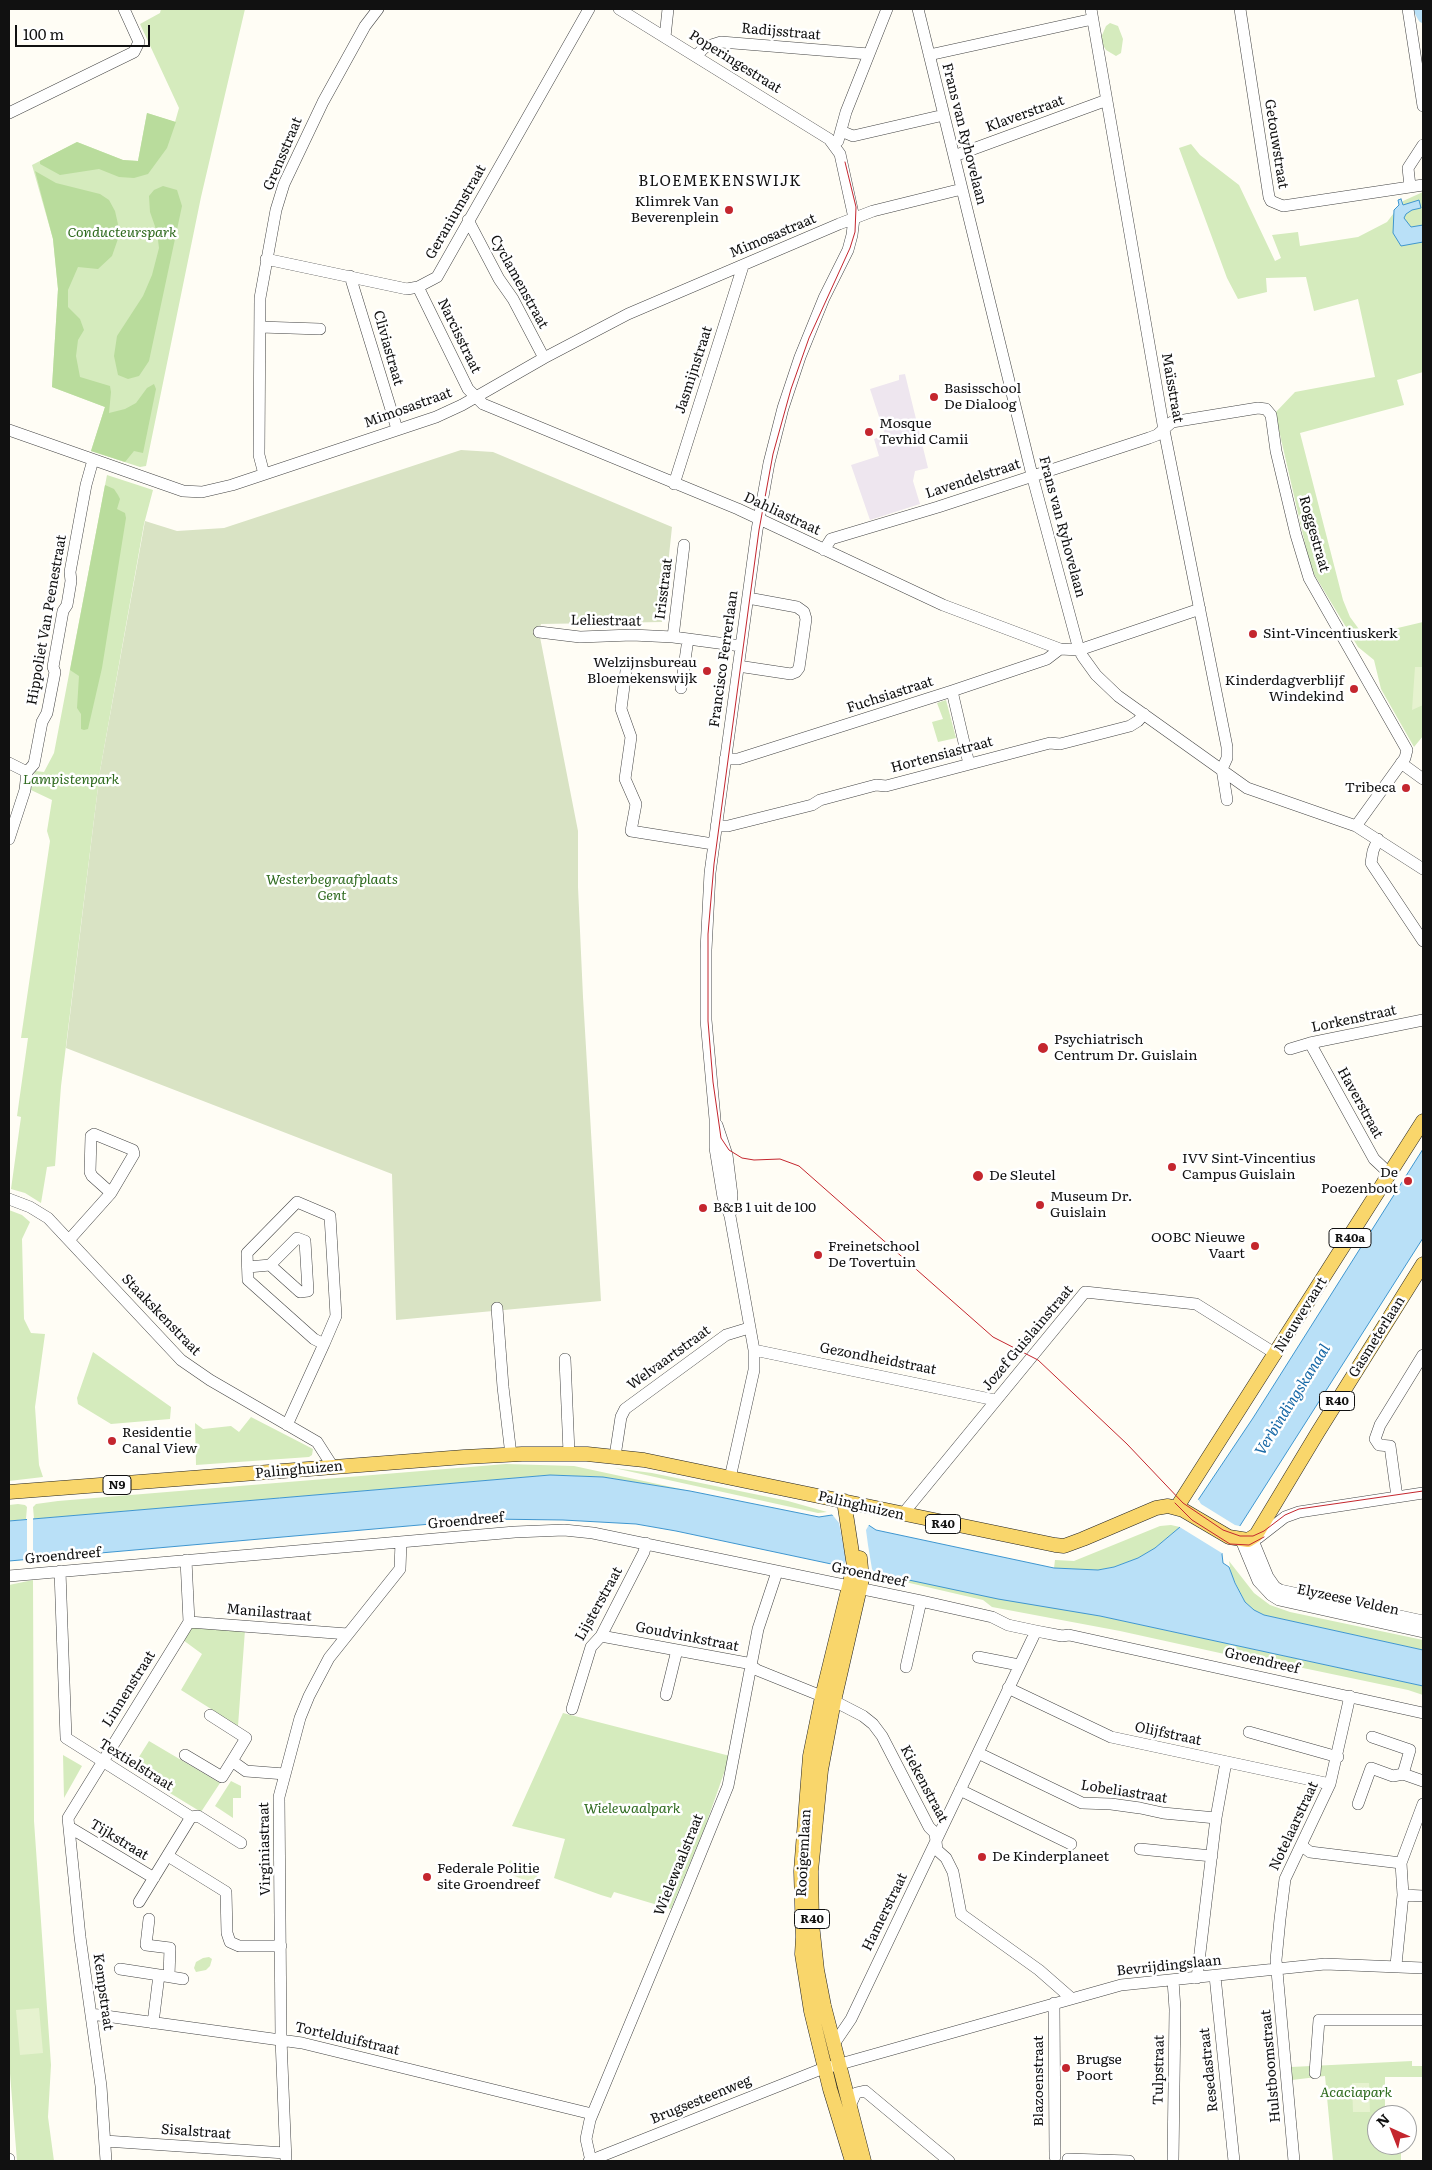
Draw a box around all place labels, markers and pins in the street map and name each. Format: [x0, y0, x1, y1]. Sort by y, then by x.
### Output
place label: Klimrek Van Beverenplein [631, 194, 719, 226]
marker: Klimrek Van Beverenplein [723, 204, 735, 216]
place label: Basisschool De Dialoog [944, 381, 1021, 414]
marker: Basisschool De Dialoog [928, 391, 940, 403]
place label: Mosque Tevhid Camii [879, 416, 969, 448]
marker: Mosque Tevhid Camii [863, 426, 875, 438]
place label: Sint-Vincentiuskerk [1263, 626, 1398, 642]
marker: Sint-Vincentiuskerk [1247, 628, 1259, 640]
place label: Welzijnsbureau Bloemekenswijk [587, 655, 697, 688]
marker: Welzijnsbureau Bloemekenswijk [701, 665, 713, 677]
place label: Kinderdagverblijf Windekind [1225, 673, 1344, 706]
marker: Kinderdagverblijf Windekind [1348, 683, 1360, 695]
place label: Tribeca [1345, 780, 1396, 796]
marker: Tribeca [1400, 782, 1412, 794]
place label: Psychiatrisch Centrum Dr. Guislain [1054, 1032, 1198, 1064]
marker: Psychiatrisch Centrum Dr. Guislain [1036, 1041, 1050, 1055]
place label: IVV Sint-Vincentius Campus Guislain [1182, 1151, 1315, 1184]
marker: IVV Sint-Vincentius Campus Guislain [1166, 1161, 1178, 1173]
place label: De Poezenboot [1321, 1165, 1398, 1198]
place label: De Sleutel [989, 1168, 1056, 1184]
marker: De Sleutel [971, 1169, 985, 1183]
marker: De Poezenboot [1402, 1175, 1414, 1187]
place label: Museum Dr. Guislain [1050, 1189, 1132, 1222]
marker: Museum Dr. Guislain [1034, 1199, 1046, 1211]
place label: B&B 1 uit de 100 [713, 1200, 816, 1216]
marker: B&B 1 uit de 100 [697, 1202, 709, 1214]
place label: OOBC Nieuwe Vaart [1151, 1230, 1245, 1262]
place label: Freinetschool De Tovertuin [828, 1239, 920, 1272]
marker: OOBC Nieuwe Vaart [1249, 1240, 1261, 1252]
marker: Freinetschool De Tovertuin [812, 1249, 824, 1261]
place label: Residentie Canal View [122, 1425, 197, 1458]
marker: Residentie Canal View [106, 1435, 118, 1447]
place label: De Kinderplaneet [992, 1849, 1109, 1865]
marker: De Kinderplaneet [976, 1851, 988, 1863]
place label: Federale Politie site Groendreef [437, 1861, 540, 1894]
marker: Federale Politie site Groendreef [421, 1871, 433, 1883]
place label: Brugse Poort [1076, 2052, 1122, 2084]
marker: Brugse Poort [1060, 2062, 1072, 2074]

